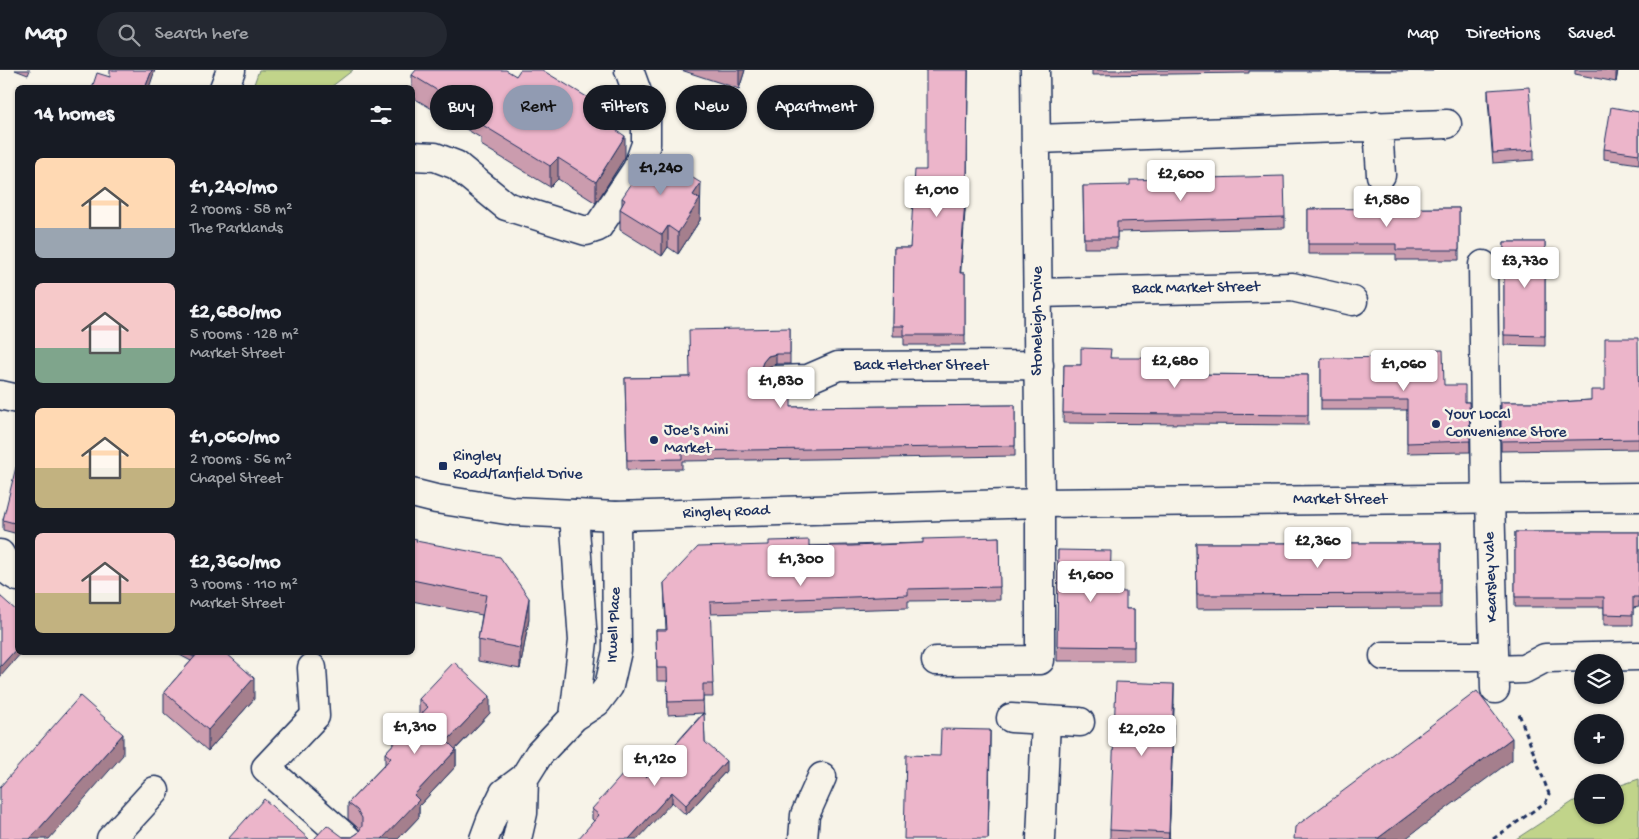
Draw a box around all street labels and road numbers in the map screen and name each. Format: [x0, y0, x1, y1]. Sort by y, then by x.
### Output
street label: Stoneleigh Drive [1029, 265, 1048, 376]
street label: Back Market Street [1131, 278, 1261, 300]
street label: Back Fletcher Street [853, 357, 990, 376]
street label: Market Street [1293, 491, 1388, 510]
street label: Ringley Road [682, 502, 771, 524]
street label: Kearsley Vale [1481, 531, 1503, 623]
street label: Irwell Place [604, 586, 627, 663]

